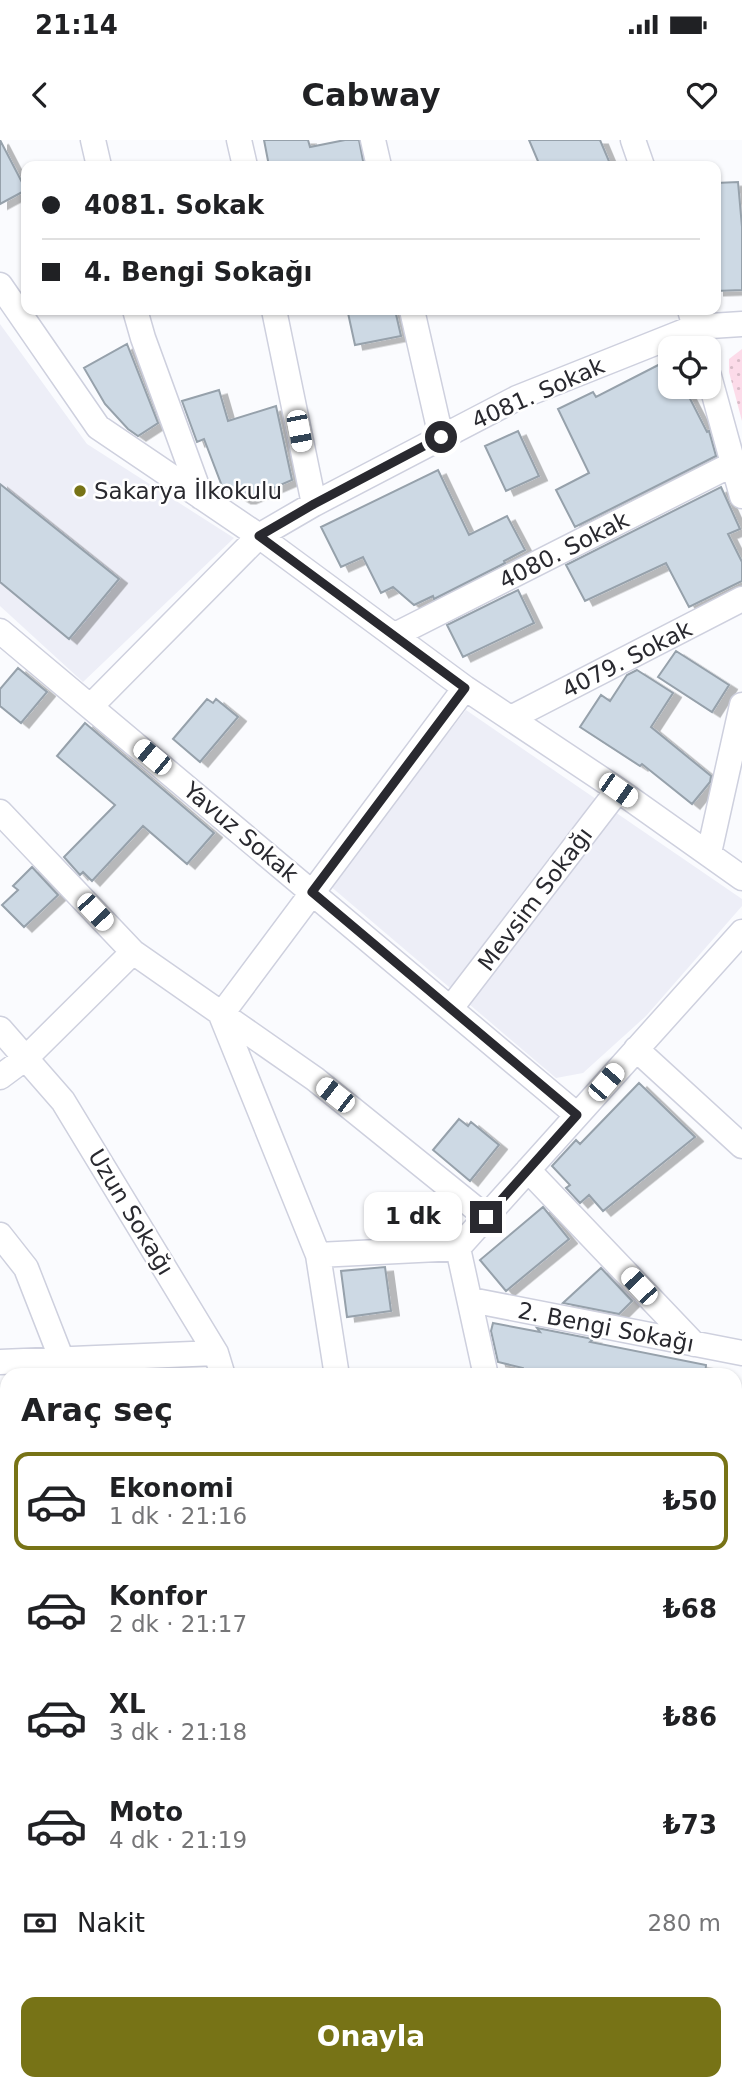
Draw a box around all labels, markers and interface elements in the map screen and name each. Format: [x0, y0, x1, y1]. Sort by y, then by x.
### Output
text: 21:14 [35, 10, 118, 40]
icon: back [21, 76, 59, 114]
text: Cabway [301, 76, 441, 114]
icon: heart [683, 76, 721, 114]
text: 4081. Sokak [84, 190, 264, 220]
text: 4. Bengi Sokağı [84, 257, 313, 287]
map controls [658, 336, 721, 399]
button: locate [658, 336, 721, 399]
street label: 4081. Sokak [468, 352, 609, 434]
car [285, 408, 314, 454]
route start [425, 421, 457, 453]
place label: Sakarya İlkokulu [94, 477, 282, 504]
marker: Sakarya İlkokulu [72, 483, 88, 499]
street label: 4080. Sokak [495, 506, 634, 594]
street label: 4079. Sokak [558, 615, 697, 703]
car [130, 735, 175, 779]
car [595, 769, 642, 811]
street label: Yavuz Sokak [178, 776, 304, 888]
street label: Mevsim Sokağı [473, 822, 597, 976]
car [73, 889, 118, 935]
car [585, 1059, 628, 1105]
car [312, 1074, 359, 1116]
street label: Uzun Sokağı [83, 1144, 179, 1280]
callout: 1 dk [364, 1192, 462, 1242]
route end [470, 1201, 502, 1233]
text: 1 dk [385, 1203, 441, 1229]
car [617, 1263, 662, 1309]
street label: 2. Bengi Sokağı [516, 1297, 696, 1357]
text: Araç seç [21, 1391, 173, 1429]
icon: car [25, 1470, 88, 1533]
text: Ekonomi [109, 1473, 234, 1503]
text: ₺50 [663, 1486, 717, 1516]
text: 1 dk · 21:16 [109, 1503, 247, 1529]
icon: car [25, 1578, 88, 1641]
text: Konfor [109, 1581, 207, 1611]
text: ₺68 [663, 1594, 717, 1624]
text: 2 dk · 21:17 [109, 1611, 247, 1637]
icon: car [25, 1686, 88, 1749]
text: XL [109, 1689, 146, 1719]
text: ₺86 [663, 1702, 717, 1732]
text: 3 dk · 21:18 [109, 1719, 247, 1745]
icon: car [25, 1794, 88, 1857]
text: Moto [109, 1797, 183, 1827]
text: ₺73 [663, 1810, 717, 1840]
text: 4 dk · 21:19 [109, 1827, 247, 1853]
icon: cash [21, 1904, 59, 1942]
text: Nakit [77, 1908, 145, 1938]
text: 280 m [647, 1910, 721, 1936]
button: Onayla [21, 1997, 721, 2077]

